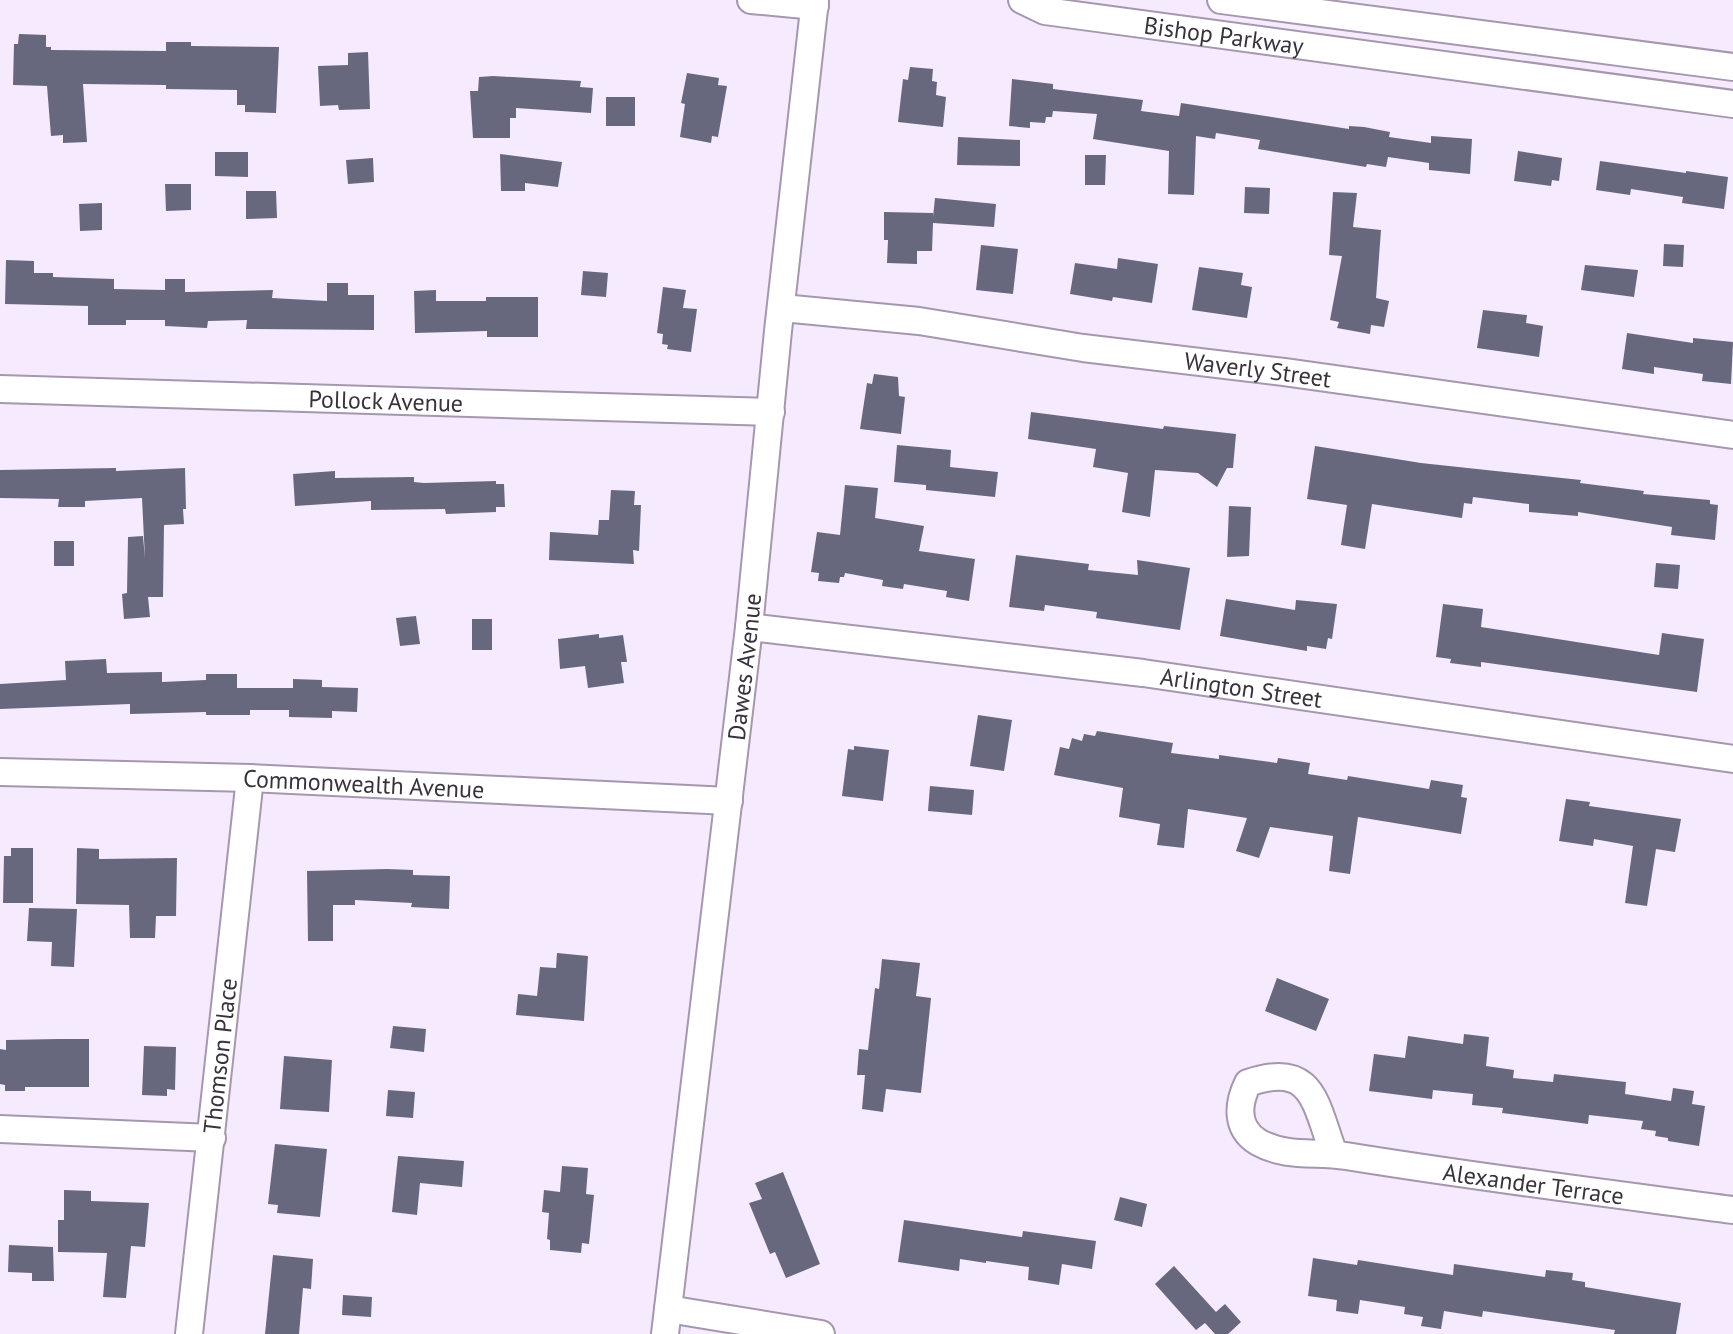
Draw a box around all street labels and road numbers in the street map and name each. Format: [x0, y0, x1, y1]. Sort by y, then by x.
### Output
street label: Bishop Parkway [1142, 9, 1306, 61]
street label: Waverly Street [1183, 345, 1333, 394]
street label: Pollock Avenue [308, 383, 464, 418]
street label: Dawes Avenue [720, 592, 768, 742]
street label: Arlington Street [1158, 660, 1324, 714]
street label: Commonwealth Avenue [243, 762, 485, 805]
street label: Thomson Place [196, 976, 243, 1135]
street label: Alexander Terrace [1441, 1156, 1626, 1211]

